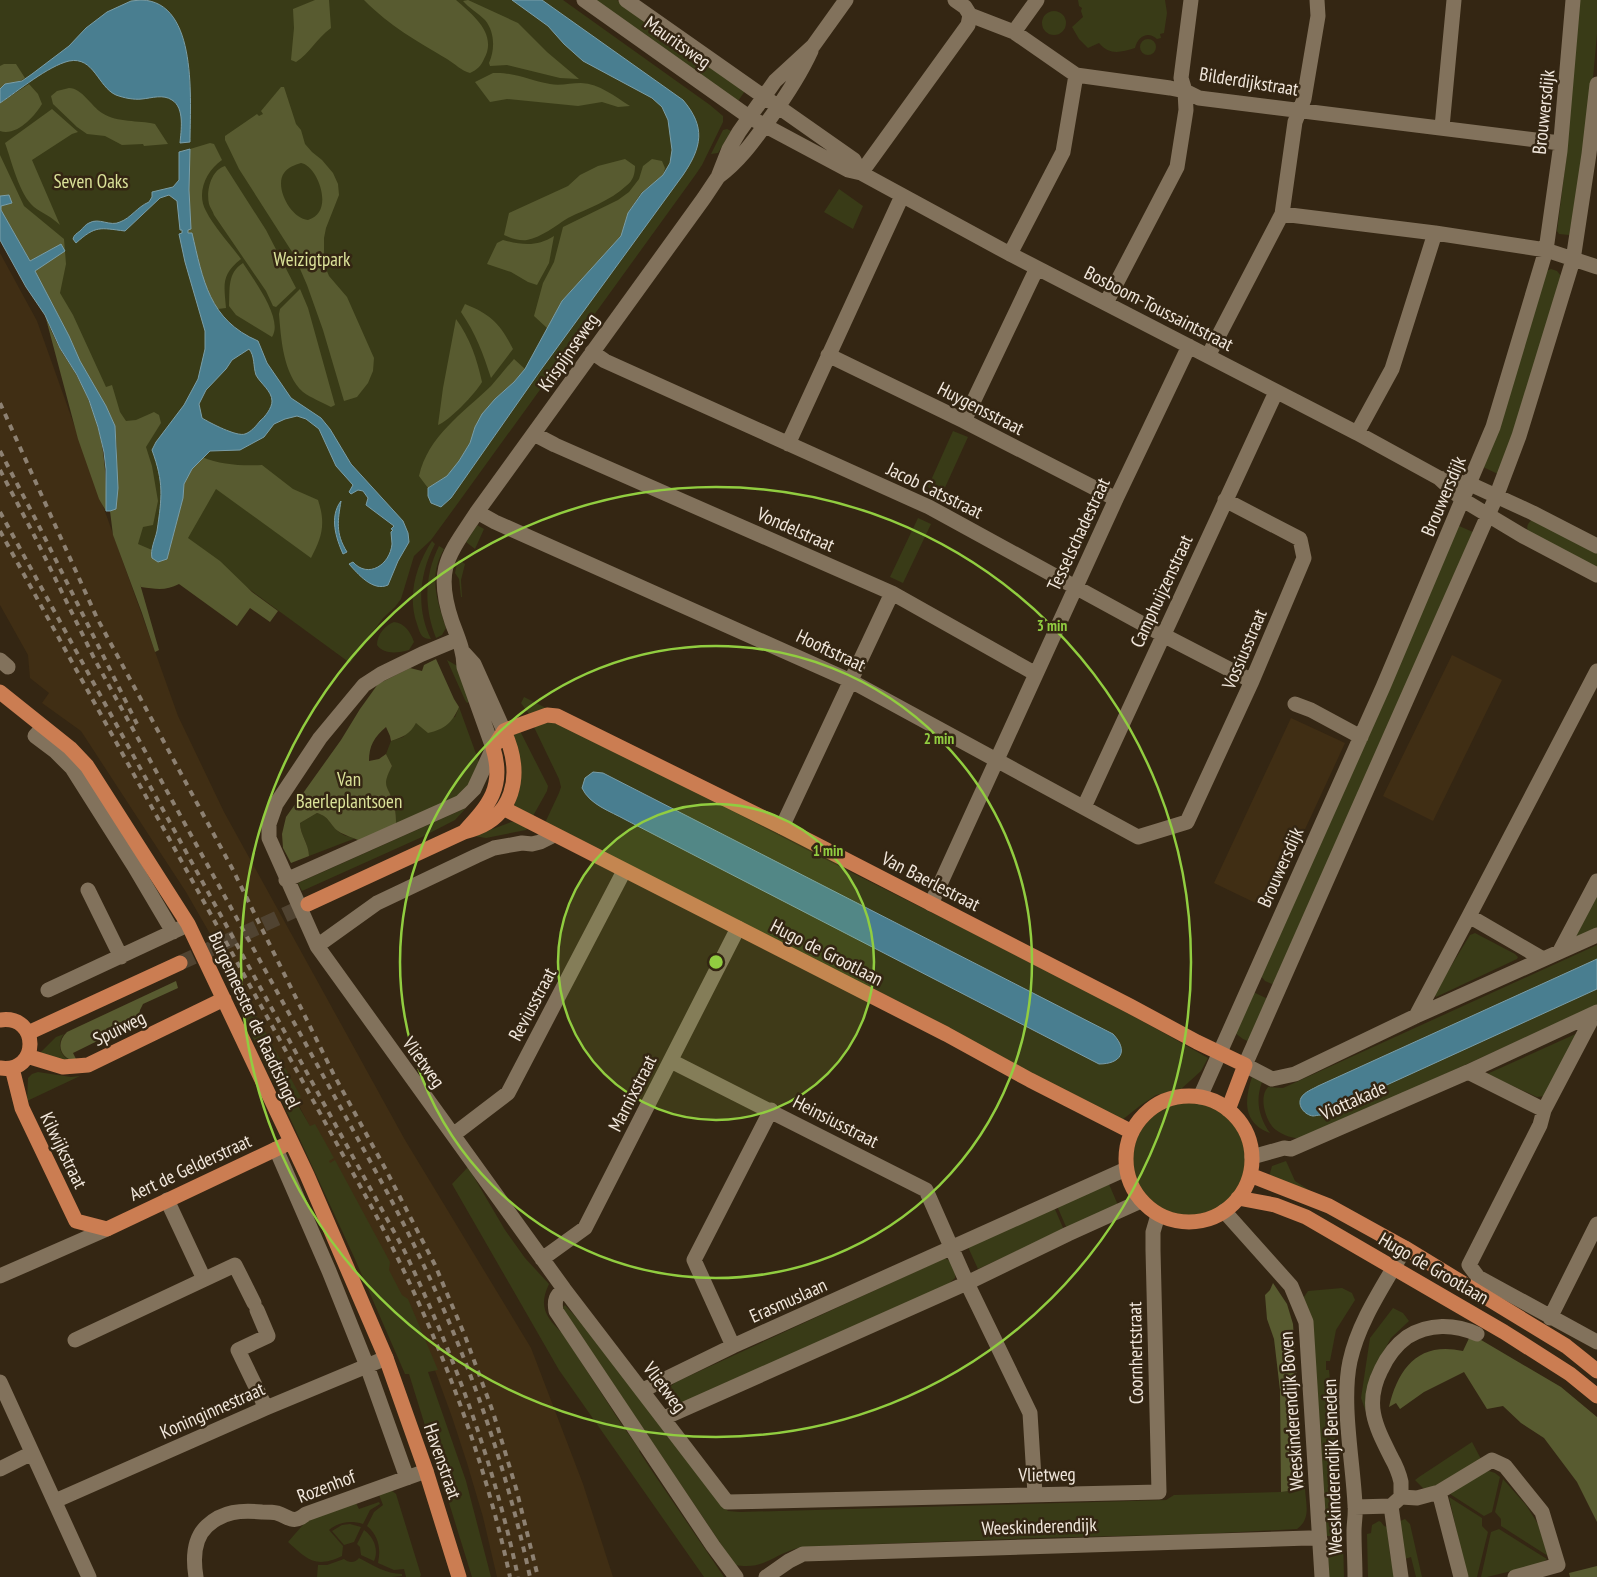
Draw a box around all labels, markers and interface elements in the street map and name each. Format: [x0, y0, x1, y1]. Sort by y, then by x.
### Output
street label: Mauritsweg [640, 10, 716, 74]
street label: Bilderdijkstraat [1198, 61, 1301, 101]
street label: Brouwersdijk [1527, 68, 1559, 155]
park label: Seven Oaks [53, 169, 129, 193]
park label: Weizigtpark [274, 247, 351, 271]
street label: Bosboom-Toussaintstraat [1080, 260, 1238, 356]
street label: Krispijnseweg [532, 308, 604, 396]
street label: Huygensstraat [934, 376, 1029, 440]
street label: Brouwersdijk [1415, 452, 1471, 540]
street label: Jacob Catsstraat [882, 456, 988, 524]
street label: Tesselschadestraat [1041, 473, 1115, 594]
street label: Vondelstraat [753, 501, 839, 557]
street label: Camphuijzenstraat [1124, 530, 1198, 651]
street label: Vossiusstraat [1216, 604, 1272, 694]
text: 3 min [1037, 616, 1067, 635]
street label: Hooftstraat [793, 624, 870, 677]
text: 2 min [924, 729, 954, 748]
park label: Van Baerleplantsoen [296, 767, 402, 813]
street label: Brouwersdijk [1252, 823, 1308, 911]
text: 1 min [813, 841, 843, 860]
street label: Van Baerlestraat [877, 846, 985, 916]
street label: Hugo de Grootlaan [767, 913, 887, 991]
street label: Burgemeester de Raadtsingel [204, 928, 307, 1113]
centre of rings [707, 953, 725, 971]
street label: Reviusstraat [503, 963, 562, 1045]
street label: Spuiweg [89, 1005, 149, 1051]
street label: Vlietweg [397, 1031, 451, 1092]
street label: Marnixstraat [603, 1050, 662, 1135]
street label: Viottakade [1315, 1075, 1390, 1126]
street label: Heinsiusstraat [789, 1089, 884, 1153]
street label: Kilwijkstraat [35, 1108, 93, 1193]
street label: Aert de Gelderstraat [125, 1128, 256, 1206]
street label: Hugo de Grootlaan [1375, 1227, 1493, 1309]
street label: Erasmuslaan [745, 1272, 831, 1328]
street label: Coornhertstraat [1122, 1301, 1148, 1404]
street label: Weeskinderendijk Boven [1273, 1331, 1309, 1491]
street label: Vlietweg [638, 1356, 692, 1417]
street label: Koninginnestraat [156, 1376, 269, 1444]
street label: Weeskinderendijk Beneden [1317, 1379, 1347, 1555]
street label: Havenstraat [419, 1420, 467, 1503]
street label: Vlietweg [1017, 1462, 1076, 1487]
street label: Rozenhof [293, 1464, 360, 1508]
street label: Weeskinderendijk [981, 1512, 1098, 1540]

